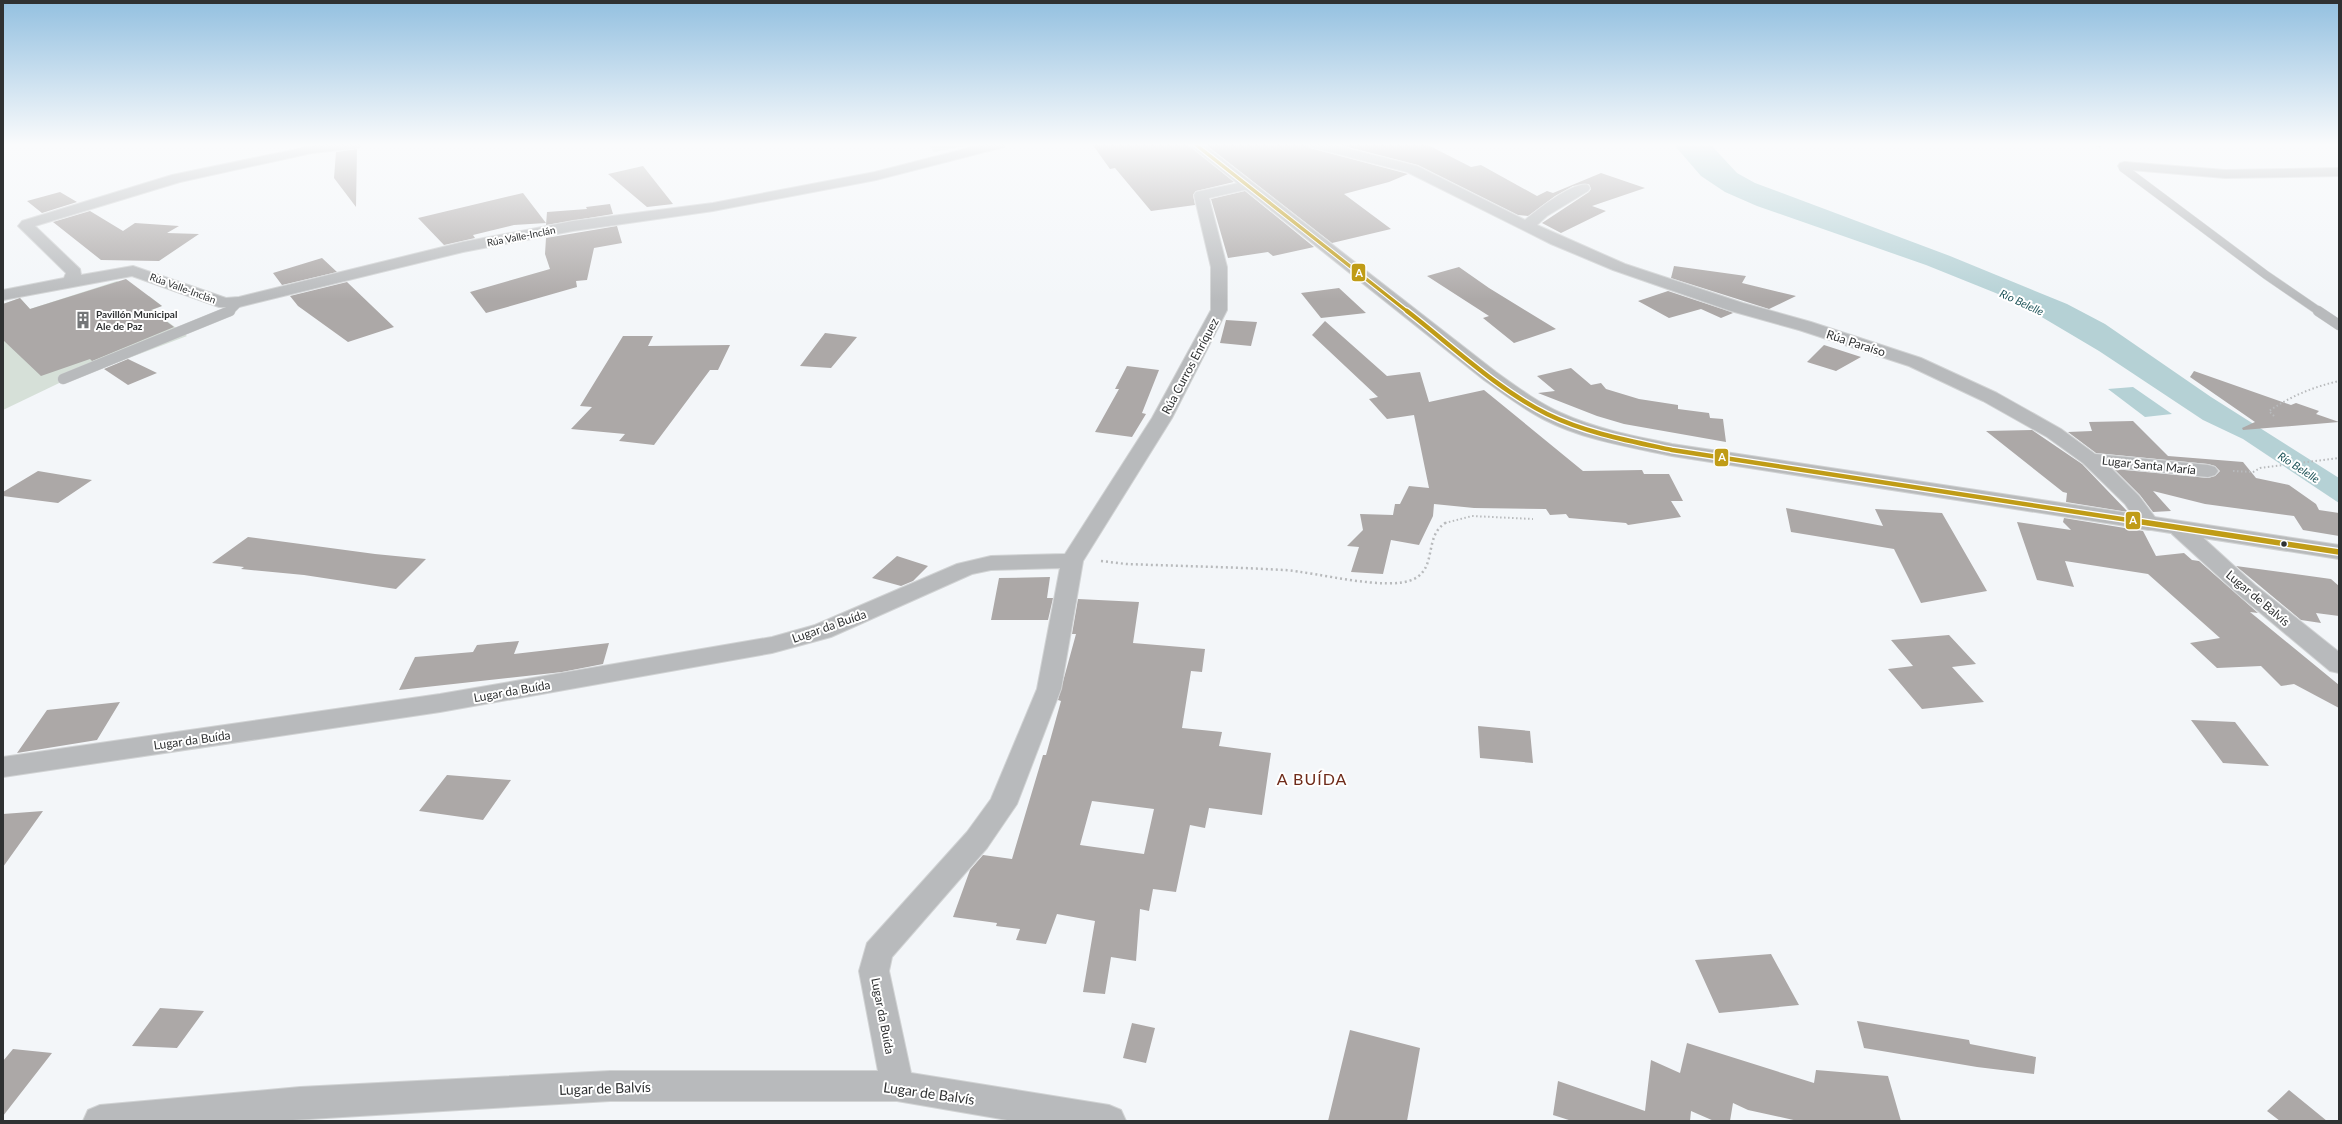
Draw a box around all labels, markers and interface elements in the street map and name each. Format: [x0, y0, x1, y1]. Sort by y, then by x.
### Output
street label: Rúa Valle-Inclán [486, 223, 556, 249]
line badge: A [1351, 263, 1366, 282]
text: A [1354, 266, 1363, 279]
street label: Rúa Valle-Inclán [148, 270, 218, 306]
water label: Río Belelle [1998, 286, 2046, 318]
place label: Pavillón Municipal Ale de Paz [95, 308, 177, 332]
building icon: Pavillón Municipal Ale de Paz [73, 310, 93, 330]
street label: Rúa Curros Enríquez [1158, 315, 1222, 417]
street label: Rúa Paraíso [1825, 326, 1888, 360]
line badge: A [1714, 448, 1729, 467]
water label: Río Belelle [2276, 449, 2322, 485]
text: A [1717, 450, 1726, 463]
street label: Lugar Santa María [2101, 453, 2197, 477]
line badge: A [2125, 511, 2141, 530]
text: A [2128, 513, 2137, 526]
unlabelled marker [2279, 539, 2289, 549]
street label: Lugar de Balvís [2223, 567, 2293, 629]
street label: Lugar da Buída [790, 606, 868, 646]
street label: Lugar da Buída [473, 677, 552, 705]
street label: Lugar da Buída [153, 727, 231, 753]
district label: A BUÍDA [1277, 769, 1347, 788]
street label: Lugar da Buída [868, 977, 898, 1056]
street label: Lugar de Balvís [559, 1078, 651, 1098]
street label: Lugar de Balvís [882, 1078, 976, 1108]

